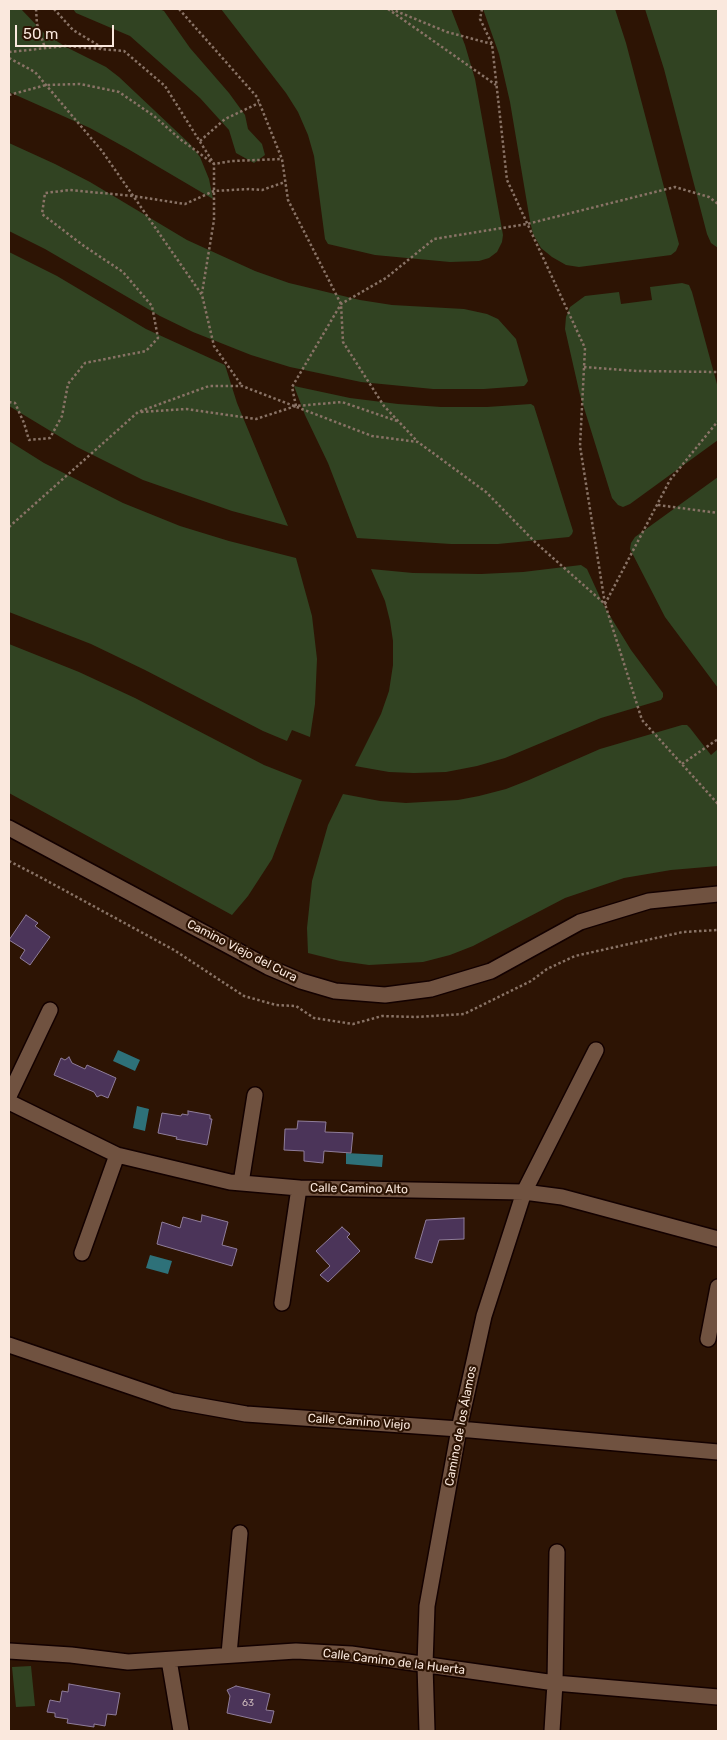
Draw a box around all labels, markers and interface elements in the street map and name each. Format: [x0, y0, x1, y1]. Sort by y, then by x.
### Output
scale bar [18, 15, 116, 47]
text: 50 m [23, 25, 58, 43]
street label: Camino Viejo del Cura [185, 917, 299, 985]
street label: Calle Camino Alto [310, 1181, 408, 1197]
street label: Camino de los Álamos [442, 1365, 480, 1487]
street label: Calle Camino Viejo [307, 1411, 411, 1433]
street label: Calle Camino de la Huerta [322, 1646, 466, 1678]
house number: 63 [242, 1697, 254, 1709]

